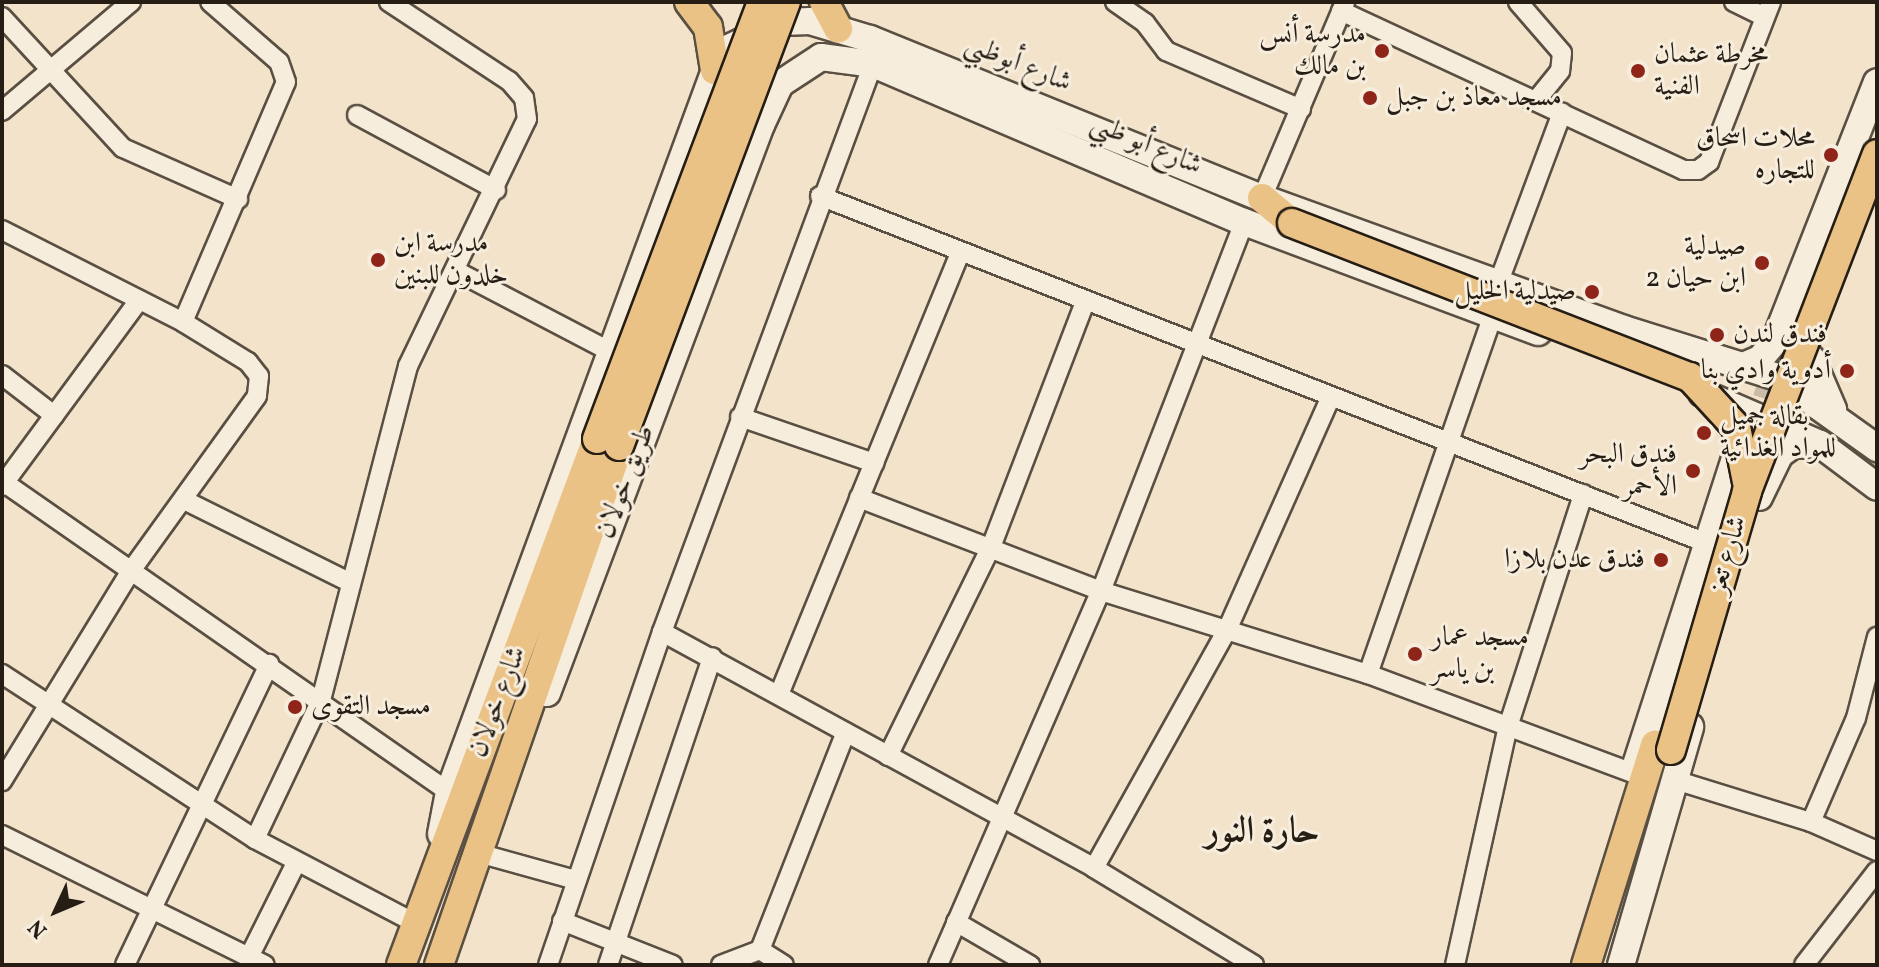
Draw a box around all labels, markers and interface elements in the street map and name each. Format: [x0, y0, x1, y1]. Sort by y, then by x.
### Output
place label: مدرسة أنس بن مالك [1259, 18, 1366, 84]
street label: شارع أبوظبي [960, 27, 1076, 101]
place label: مخرطة عثمان الفنية [1654, 38, 1768, 104]
marker: مدرسة أنس بن مالك [1373, 42, 1391, 60]
marker: مخرطة عثمان الفنية [1629, 62, 1647, 80]
place label: مسجد معاذ بن جبل [1386, 81, 1562, 115]
marker: مسجد معاذ بن جبل [1361, 89, 1379, 107]
street label: شارع أبو ظبي [1085, 107, 1207, 183]
place label: محلات اسحاق للتجاره [1696, 122, 1815, 188]
marker: محلات اسحاق للتجاره [1822, 146, 1840, 164]
place label: مدرسة ابن خلدون للبنين [394, 227, 508, 293]
place label: صيدلية ابن حيان 2 [1645, 230, 1746, 296]
marker: مدرسة ابن خلدون للبنين [369, 251, 387, 269]
marker: صيدلية ابن حيان 2 [1753, 254, 1771, 272]
place label: صيدلية الخليل [1454, 275, 1576, 309]
marker: صيدلية الخليل [1583, 283, 1601, 301]
place label: فندق لندن [1733, 318, 1827, 352]
marker: فندق لندن [1708, 326, 1726, 344]
place label: أدوية وادي بنا [1701, 354, 1831, 388]
marker: أدوية وادي بنا [1838, 362, 1856, 380]
place label: بقالة جميل للمواد الغذائية [1720, 400, 1836, 466]
street label: طريق خولان [589, 421, 663, 543]
marker: بقالة جميل للمواد الغذائية [1695, 424, 1713, 442]
place label: فندق البحر الأحمر [1579, 438, 1677, 504]
marker: فندق البحر الأحمر [1684, 462, 1702, 480]
street label: شارع تعز [1701, 512, 1755, 598]
place label: فندق عدن بلازا [1504, 543, 1645, 577]
marker: فندق عدن بلازا [1652, 551, 1670, 569]
place label: مسجد عمار بن ياسر [1431, 621, 1529, 687]
street label: شارع خولان [461, 642, 535, 762]
marker: مسجد عمار بن ياسر [1406, 645, 1424, 663]
place label: مسجد التقوى [311, 690, 431, 724]
marker: مسجد التقوى [286, 698, 304, 716]
district label: حارة النور [1205, 811, 1319, 855]
north arrow [16, 871, 96, 951]
text: N [22, 912, 55, 945]

